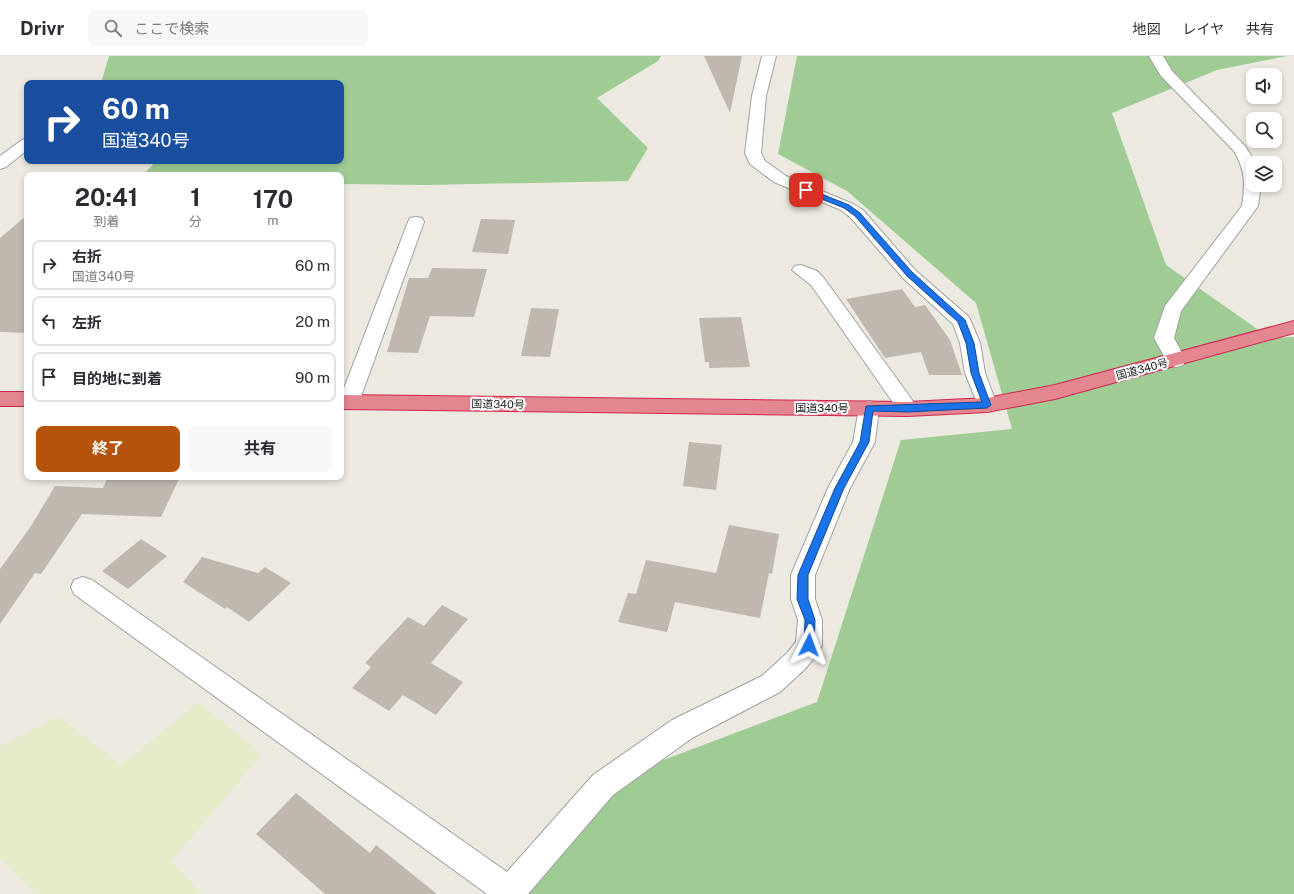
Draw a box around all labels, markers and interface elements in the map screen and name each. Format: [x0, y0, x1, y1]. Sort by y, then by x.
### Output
search box [88, 10, 368, 46]
text: Drivr [20, 17, 64, 39]
icon: search [102, 17, 124, 39]
text: ここで検索 [134, 20, 209, 37]
text: 地図 [1132, 21, 1160, 37]
text: レイヤ [1182, 21, 1224, 37]
text: 共有 [1246, 21, 1274, 37]
map controls [1246, 68, 1282, 192]
button: sound [1246, 68, 1282, 104]
text: 60 m [102, 92, 170, 125]
icon: right [36, 96, 88, 148]
button: search [1246, 112, 1282, 148]
text: 国道340号 [102, 130, 190, 151]
button: layers [1246, 156, 1282, 192]
pin [789, 173, 823, 207]
icon: arrive [795, 179, 817, 201]
text: 20:41 [75, 183, 138, 211]
text: 1 [190, 183, 200, 211]
text: 170 [253, 185, 293, 213]
text: m [267, 213, 279, 228]
text: 到着 [93, 214, 119, 229]
text: 分 [189, 214, 202, 229]
text: 右折 [72, 248, 102, 265]
icon: right [38, 254, 60, 276]
text: 60 m [295, 257, 330, 274]
text: 国道340号 [72, 269, 135, 284]
icon: left [38, 310, 60, 332]
text: 20 m [295, 313, 330, 330]
text: 左折 [72, 314, 102, 331]
street label: 国道340号 [1115, 356, 1169, 382]
icon: arrive [38, 366, 60, 388]
text: 90 m [295, 369, 330, 386]
text: 目的地に到着 [72, 370, 162, 387]
street label: 国道340号 [471, 398, 525, 410]
street label: 国道340号 [795, 402, 849, 414]
button: 終了 [36, 426, 180, 472]
button: 共有 [188, 426, 332, 472]
position arrow [788, 624, 830, 666]

